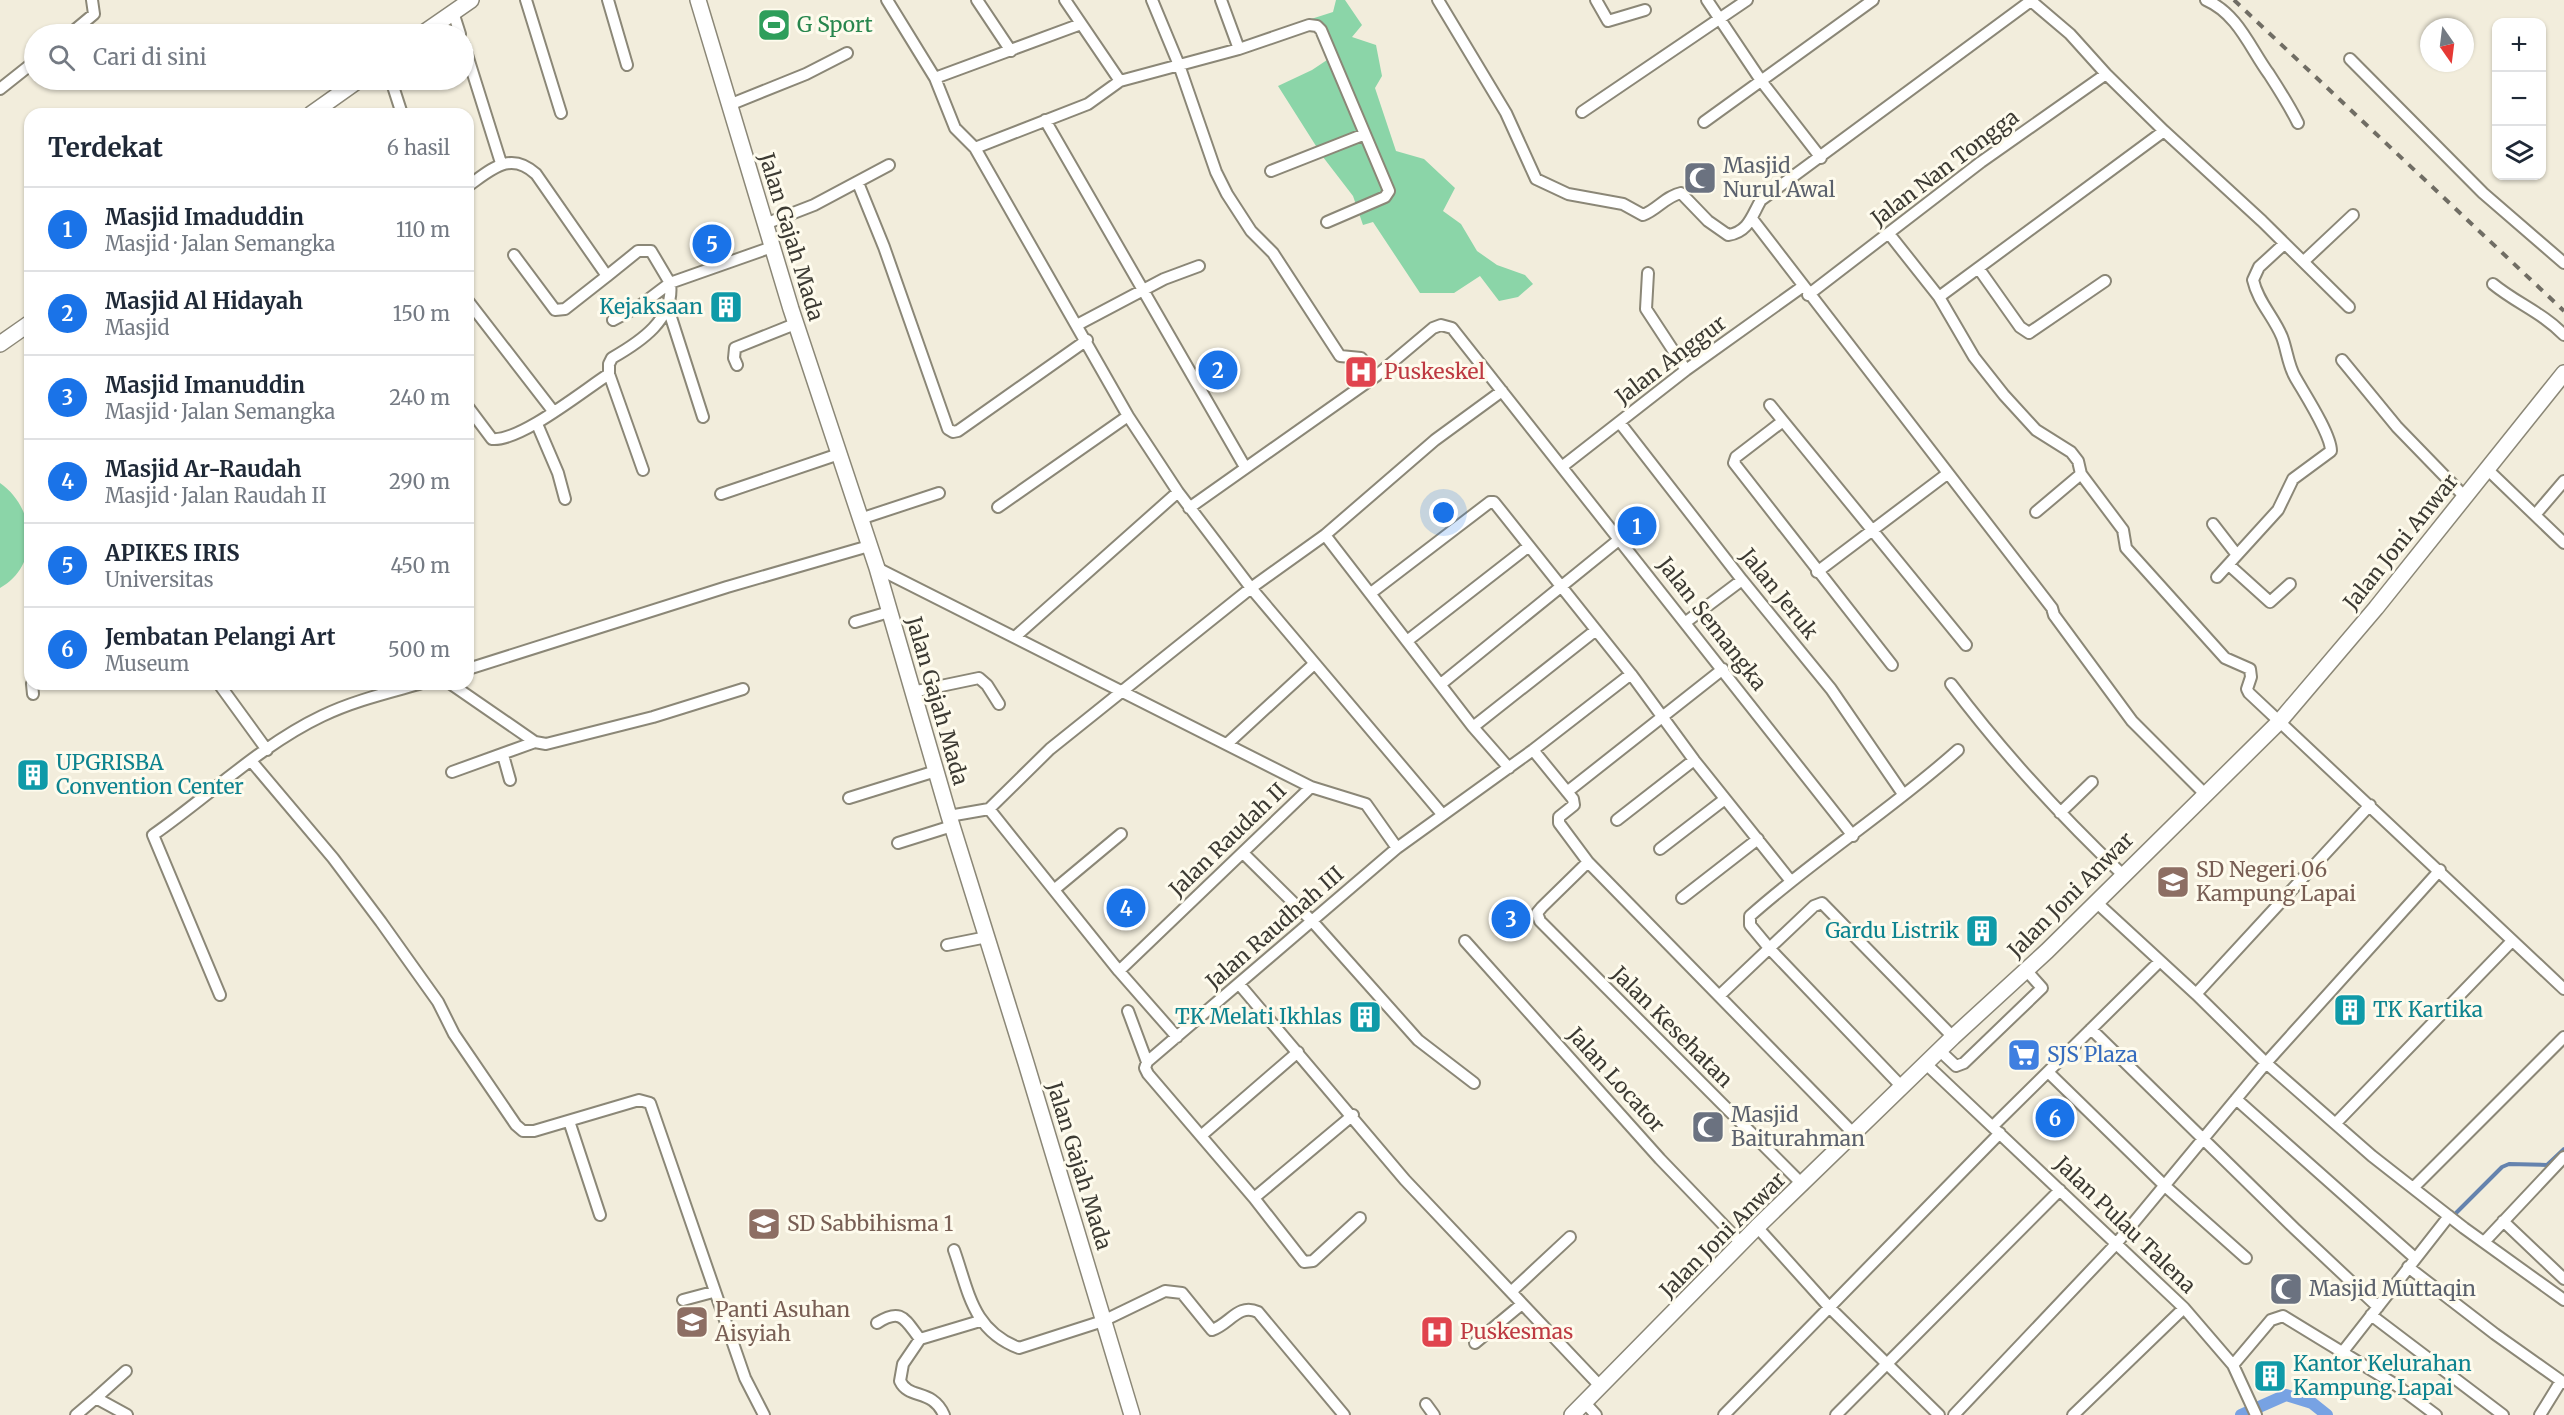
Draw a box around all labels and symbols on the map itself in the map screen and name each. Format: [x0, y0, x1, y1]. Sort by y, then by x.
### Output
sports icon: G Sport [756, 7, 792, 43]
place label: G Sport [797, 11, 873, 38]
north arrow [2420, 18, 2474, 72]
street label: Jalan Nan Tongga [1865, 103, 2024, 233]
street label: Jalan Gajah Mada [753, 149, 830, 324]
place label: Masjid Nurul Awal [1723, 152, 1836, 203]
mosque icon: Masjid Nurul Awal [1682, 160, 1718, 196]
pin: 5 [692, 222, 732, 266]
building icon: Kejaksaan [708, 289, 744, 325]
place label: Kejaksaan [599, 293, 703, 320]
street label: Jalan Anggur [1609, 309, 1731, 411]
pin: 2 [1198, 348, 1238, 392]
hospital icon: Puskeskel [1343, 354, 1379, 390]
place label: Puskeskel [1384, 358, 1485, 385]
street label: Jalan Joni Anwar [2337, 468, 2464, 616]
your location [1429, 498, 1458, 527]
pin: 1 [1618, 504, 1656, 548]
street label: Jalan Jeruk [1734, 542, 1825, 645]
street label: Jalan Semangka [1651, 551, 1773, 696]
street label: Jalan Gajah Mada [900, 613, 974, 788]
place label: UPGRISBA Convention Center [56, 749, 244, 800]
building icon: UPGRISBA Convention Center [15, 757, 51, 793]
street label: Jalan Raudah II [1163, 777, 1292, 903]
street label: Jalan Joni Anwar [2001, 826, 2139, 964]
place label: SD Negeri 06 Kampung Lapai [2196, 856, 2356, 907]
street label: Jalan Raudhah III [1199, 860, 1349, 996]
school or university icon: SD Negeri 06 Kampung Lapai [2155, 864, 2191, 900]
pin: 4 [1106, 886, 1146, 930]
pin: 3 [1492, 896, 1530, 942]
building icon: Gardu Listrik [1964, 913, 2000, 949]
place label: Gardu Listrik [1825, 917, 1960, 944]
street label: Jalan Kesehatan [1605, 960, 1739, 1093]
building icon: TK Kartika [2332, 992, 2368, 1028]
place label: TK Kartika [2373, 996, 2483, 1023]
building icon: TK Melati Ikhlas [1347, 999, 1383, 1035]
place label: TK Melati Ikhlas [1175, 1003, 1342, 1030]
street label: Jalan Locator [1561, 1021, 1671, 1138]
supermarket icon: SJS Plaza [2006, 1037, 2042, 1073]
place label: SJS Plaza [2047, 1041, 2138, 1068]
street label: Jalan Gajah Mada [1041, 1078, 1118, 1253]
pin: 6 [2036, 1096, 2074, 1140]
place label: Masjid Baiturahman [1731, 1101, 1865, 1152]
mosque icon: Masjid Baiturahman [1690, 1109, 1726, 1145]
street label: Jalan Pulau Talena [2048, 1150, 2202, 1299]
street label: Jalan Joni Anwar [1653, 1166, 1791, 1304]
school or university icon: SD Sabbihisma 1 [746, 1206, 782, 1242]
place label: SD Sabbihisma 1 [787, 1210, 953, 1237]
mosque icon: Masjid Muttaqin [2268, 1271, 2304, 1307]
place label: Masjid Muttaqin [2309, 1275, 2476, 1302]
place label: Panti Asuhan Aisyiah [714, 1296, 850, 1347]
school or university icon: Panti Asuhan Aisyiah [674, 1304, 710, 1340]
hospital icon: Puskesmas [1419, 1314, 1455, 1350]
place label: Puskesmas [1460, 1318, 1573, 1345]
place label: Kantor Kelurahan Kampung Lapai [2293, 1350, 2472, 1401]
building icon: Kantor Kelurahan Kampung Lapai [2252, 1358, 2288, 1394]

